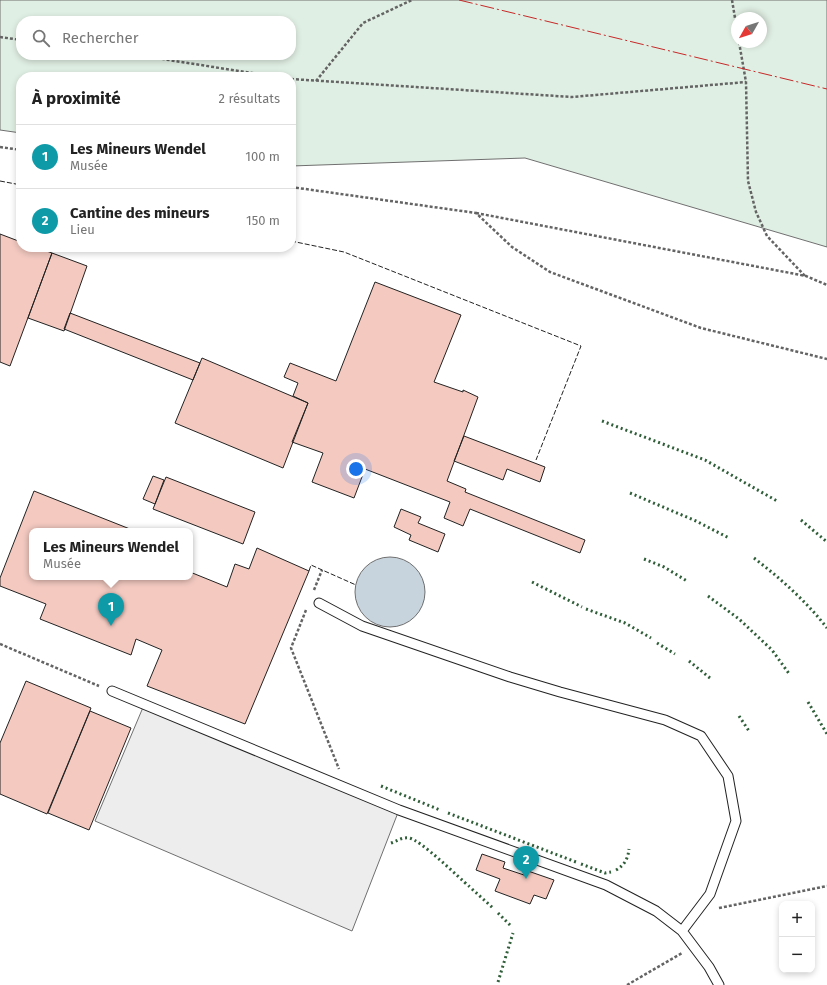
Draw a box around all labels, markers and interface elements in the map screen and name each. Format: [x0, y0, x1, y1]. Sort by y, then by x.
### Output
north arrow [731, 12, 767, 48]
search box [16, 16, 296, 60]
icon: search [30, 27, 52, 49]
text: Rechercher [62, 29, 138, 47]
text: À proximité [32, 88, 121, 109]
text: 2 résultats [219, 91, 280, 106]
text: Les Mineurs Wendel [70, 140, 206, 158]
text: 1 [42, 149, 48, 164]
text: 100 m [245, 149, 280, 164]
text: Musée [70, 158, 108, 173]
text: Cantine des mineurs [70, 204, 209, 222]
text: 2 [42, 213, 48, 228]
text: 150 m [246, 213, 280, 228]
text: Lieu [70, 222, 95, 237]
your location [346, 459, 366, 479]
popup [29, 528, 193, 580]
text: Les Mineurs Wendel [43, 538, 179, 556]
text: Musée [43, 556, 81, 571]
pin: 1 [98, 593, 124, 626]
pin: 2 [513, 846, 539, 879]
map controls [779, 901, 815, 973]
button: + [779, 901, 815, 937]
button: − [779, 937, 815, 973]

